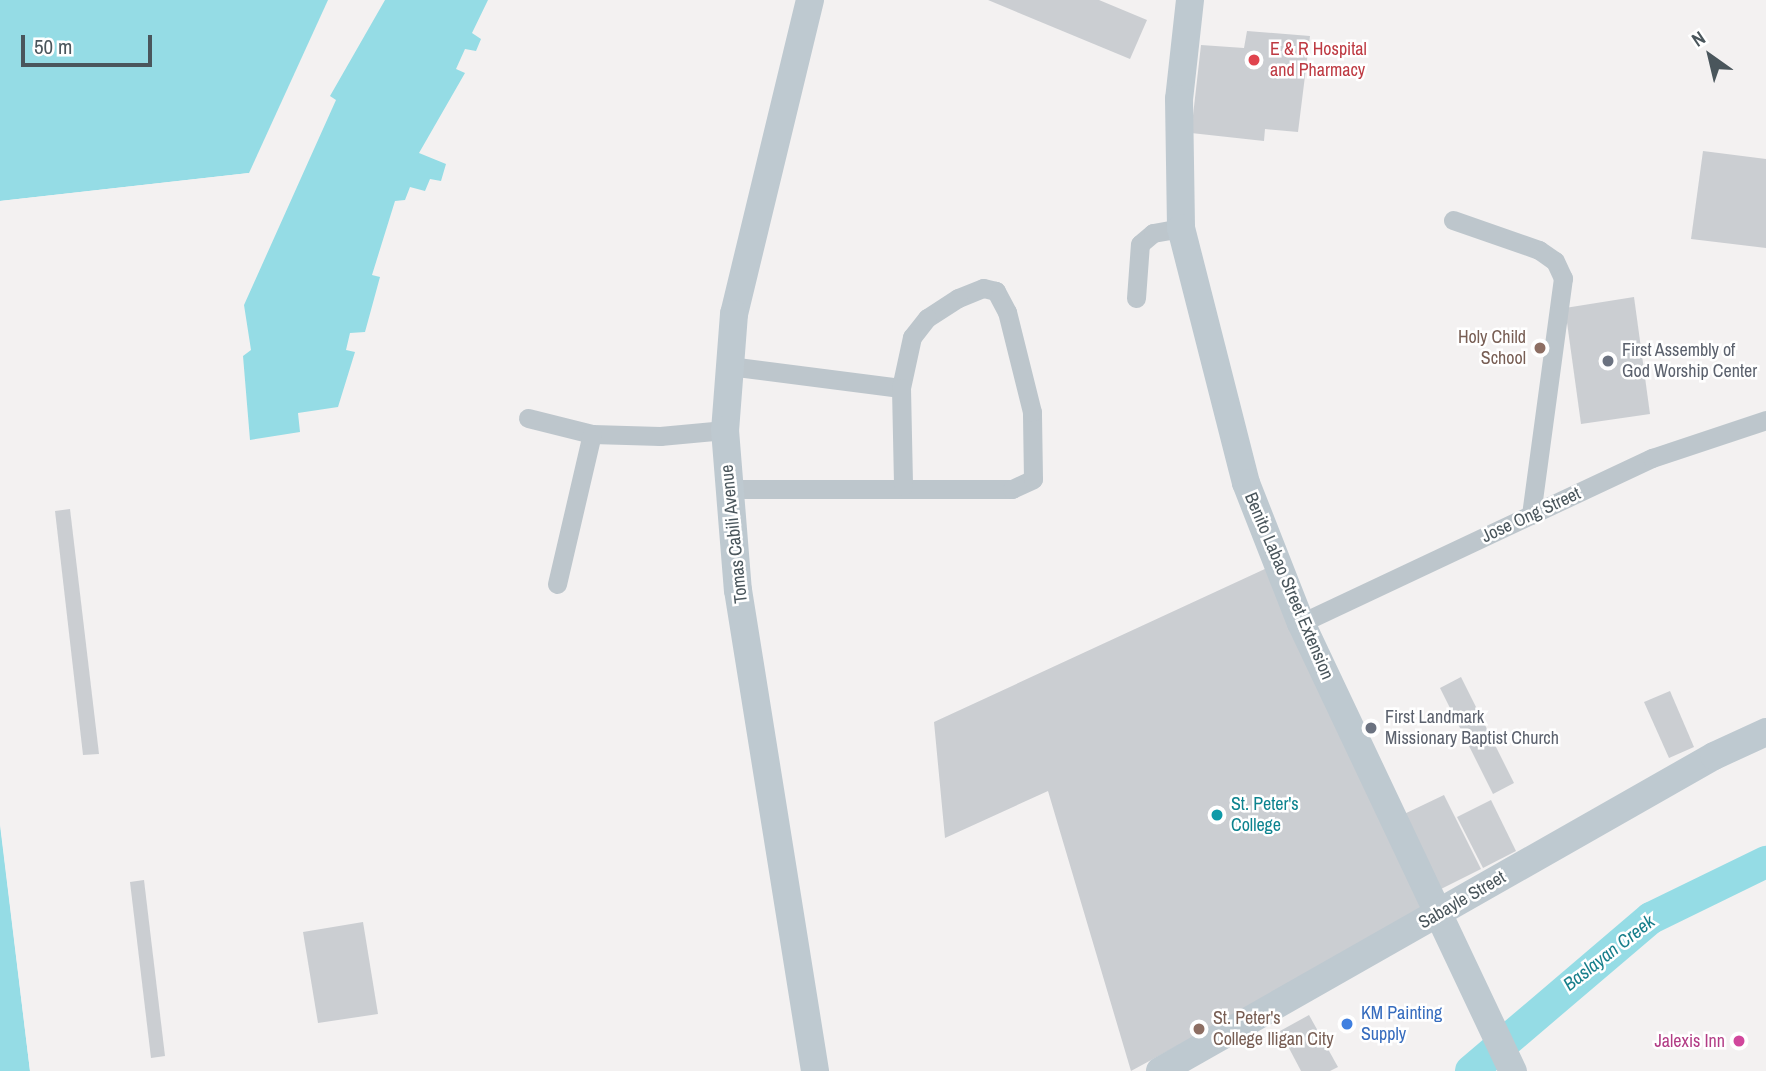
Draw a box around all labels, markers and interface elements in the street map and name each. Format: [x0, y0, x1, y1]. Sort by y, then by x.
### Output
scale bar [24, 21, 156, 65]
north arrow [1675, 21, 1745, 91]
text: N [1686, 25, 1710, 53]
text: 50 m [34, 32, 72, 61]
place label: E & R Hospital and Pharmacy [1270, 39, 1367, 82]
marker: E & R Hospital and Pharmacy [1244, 50, 1264, 70]
place label: Holy Child School [1458, 327, 1526, 370]
marker: Holy Child School [1532, 340, 1548, 356]
place label: First Assembly of God Worship Center [1622, 340, 1757, 382]
marker: First Assembly of God Worship Center [1600, 353, 1616, 369]
street label: Tomas Cabili Avenue [716, 463, 752, 605]
street label: Jose Ong Street [1478, 483, 1584, 547]
street label: Benito Labao Street Extension [1240, 489, 1338, 683]
place label: First Landmark Missionary Baptist Church [1385, 707, 1559, 750]
marker: First Landmark Missionary Baptist Church [1363, 720, 1379, 736]
place label: St. Peter's College [1231, 794, 1299, 836]
marker: St. Peter's College [1209, 807, 1225, 823]
street label: Sabayle Street [1415, 866, 1509, 934]
water label: Baslayan Creek [1559, 910, 1659, 996]
place label: KM Painting Supply [1361, 1003, 1442, 1046]
place label: St. Peter's College Iligan City [1213, 1008, 1334, 1050]
marker: KM Painting Supply [1339, 1016, 1355, 1032]
marker: St. Peter's College Iligan City [1191, 1021, 1207, 1037]
place label: Jalexis Inn [1654, 1030, 1725, 1052]
marker: Jalexis Inn [1731, 1033, 1747, 1049]

